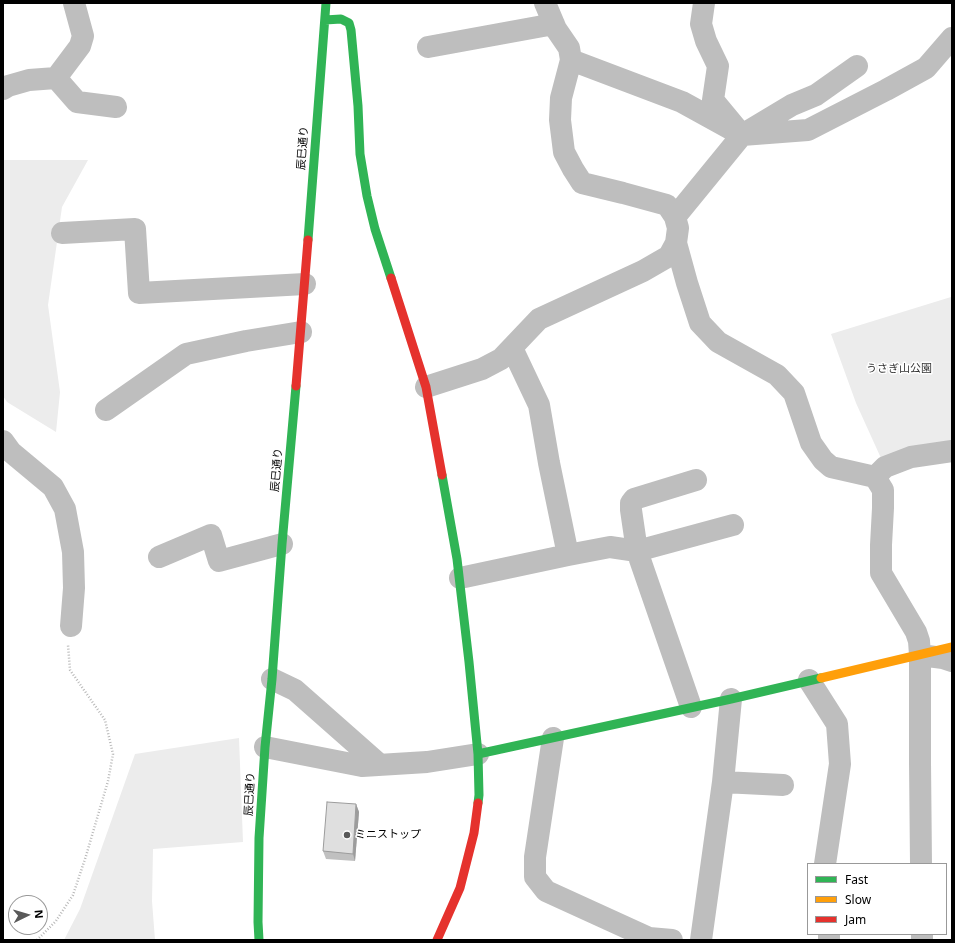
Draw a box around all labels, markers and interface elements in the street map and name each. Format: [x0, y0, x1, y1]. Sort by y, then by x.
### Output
street label: 辰巳通り [295, 126, 311, 170]
park label: うさぎ山公園 [866, 362, 932, 376]
street label: 辰巳通り [269, 448, 285, 492]
street label: 辰巳通り [242, 772, 258, 816]
place label: ミニストップ [355, 828, 421, 842]
marker: ミニストップ [342, 830, 352, 840]
legend [807, 863, 947, 935]
text: Fast [845, 871, 868, 888]
text: Slow [845, 891, 871, 908]
north arrow [8, 895, 48, 935]
text: N [32, 909, 47, 919]
text: Jam [845, 911, 866, 928]

